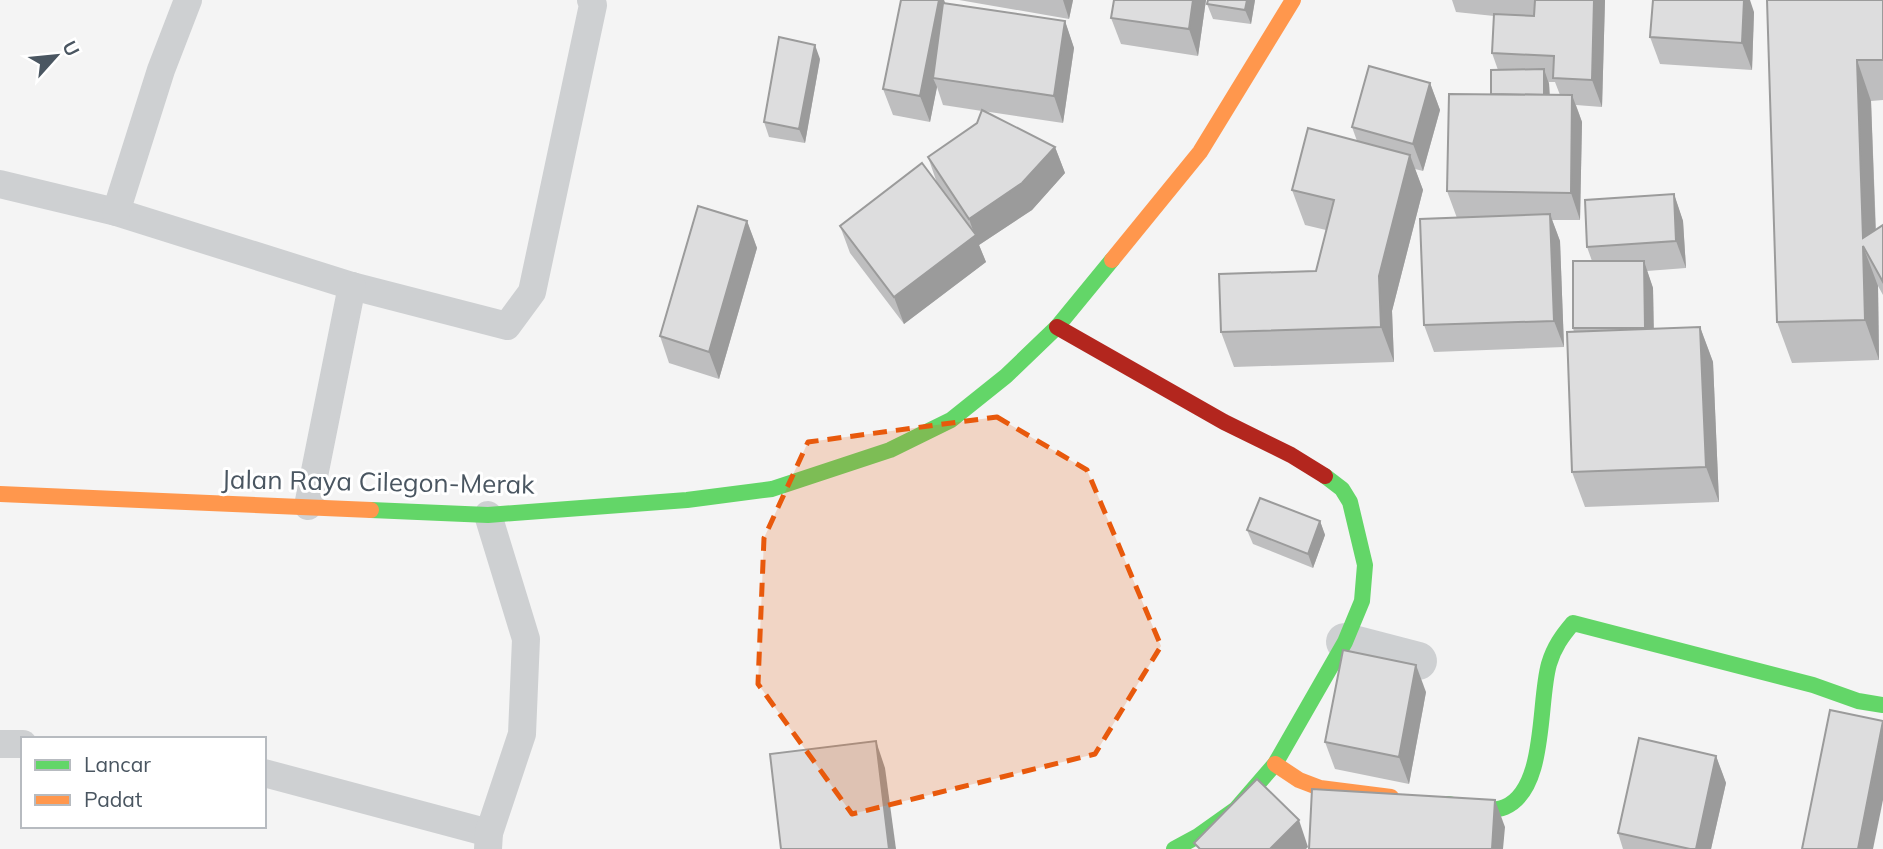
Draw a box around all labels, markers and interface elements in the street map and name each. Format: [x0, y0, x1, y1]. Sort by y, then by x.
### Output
north arrow [21, 21, 91, 91]
text: U [57, 37, 85, 60]
street label: Jalan Raya Cilegon-Merak [221, 462, 536, 501]
legend [21, 737, 266, 828]
text: Lancar [84, 751, 151, 777]
text: Padat [84, 786, 142, 812]

